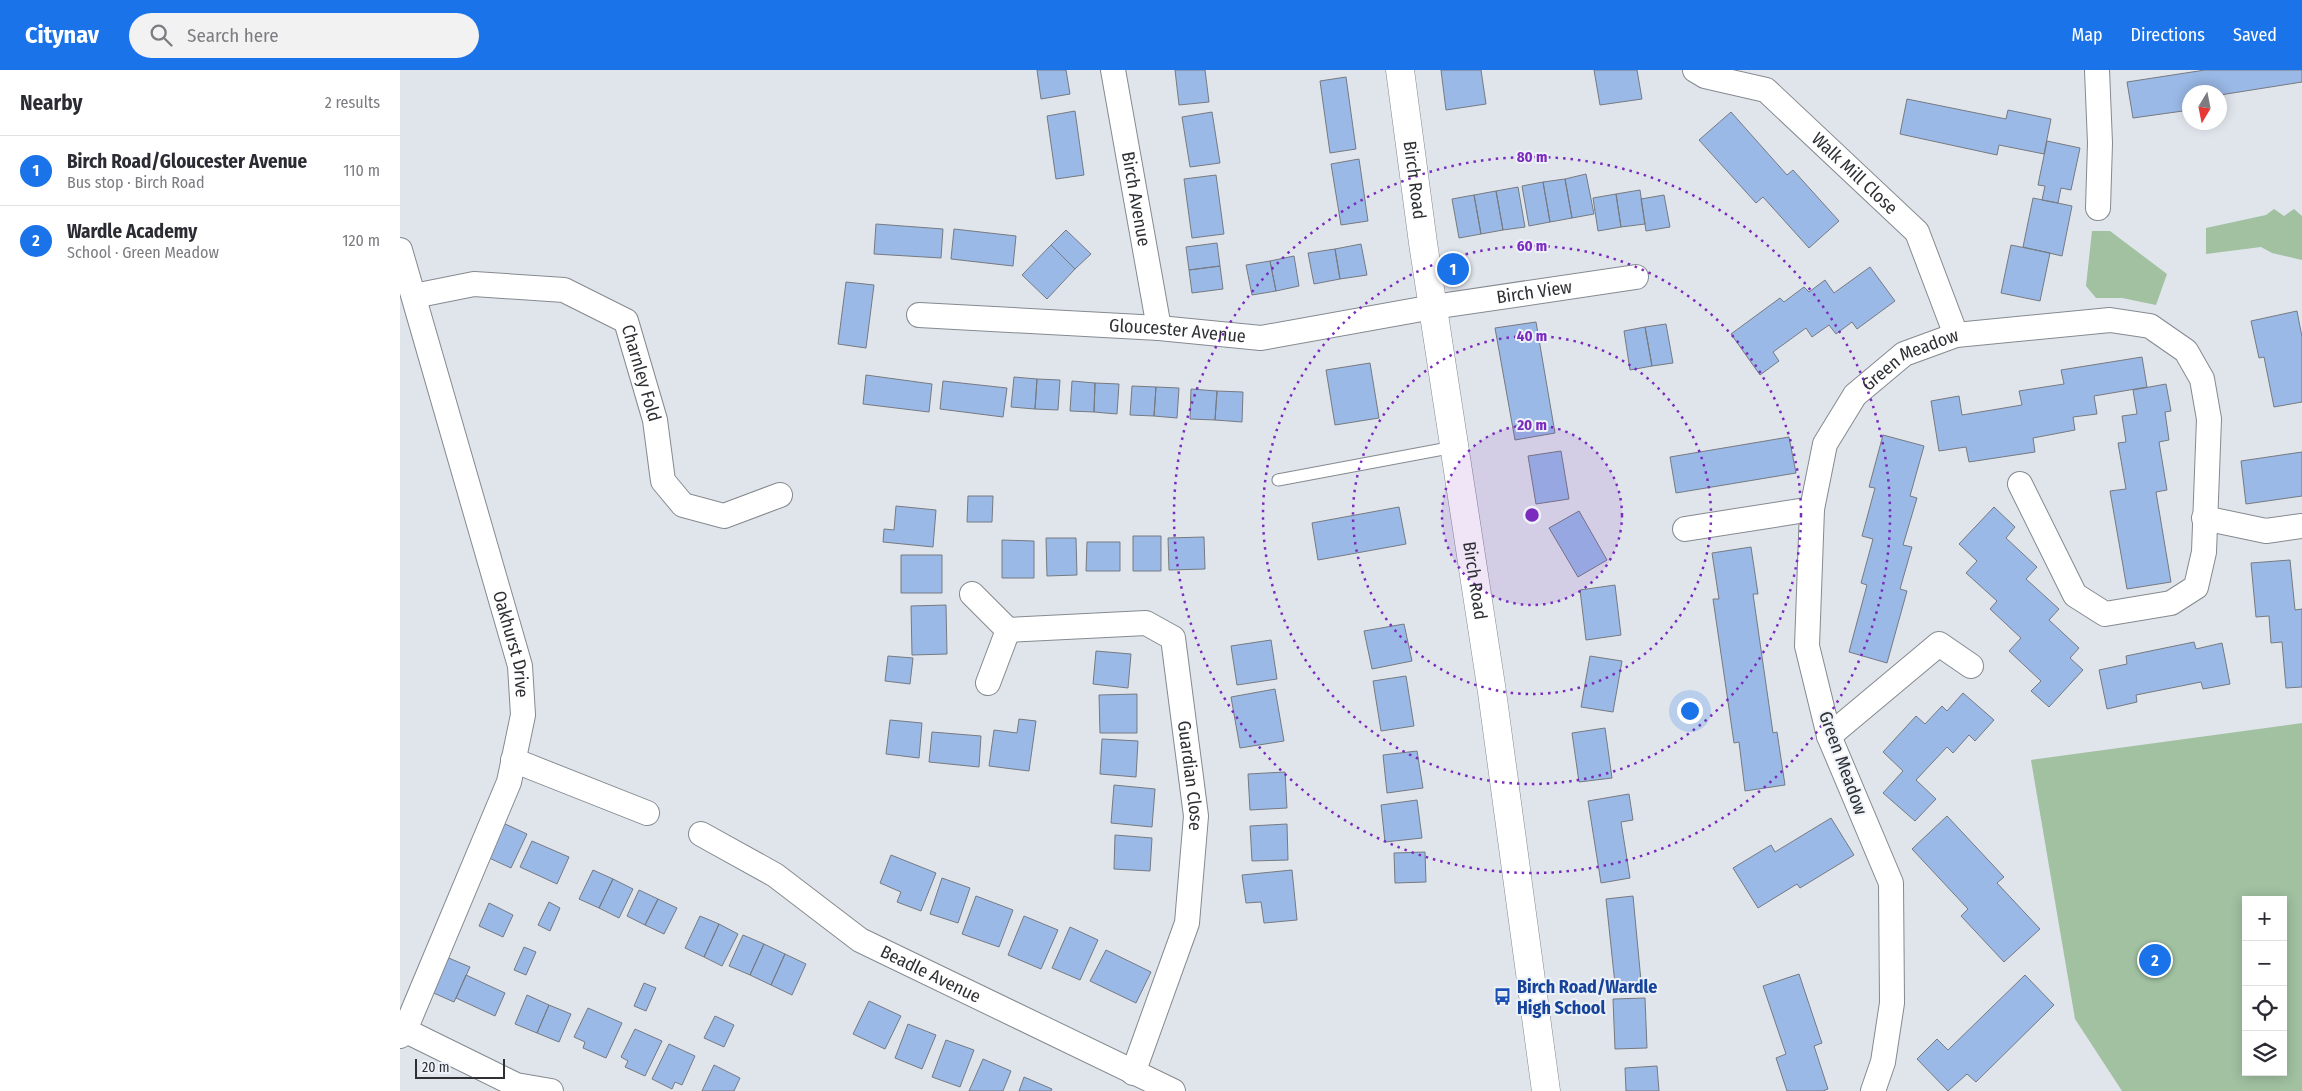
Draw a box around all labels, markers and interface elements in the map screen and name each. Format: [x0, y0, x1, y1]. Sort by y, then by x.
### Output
search box [129, 13, 479, 58]
text: Citynav [25, 21, 99, 49]
icon: search [147, 21, 175, 49]
text: Search here [187, 24, 279, 47]
text: Map [2071, 24, 2103, 46]
text: Directions [2131, 24, 2205, 46]
text: Saved [2233, 24, 2277, 46]
north arrow [2182, 85, 2227, 130]
text: Nearby [20, 90, 82, 116]
text: 2 results [325, 93, 380, 112]
street label: Walk Mill Close [1807, 128, 1902, 219]
street label: Birch Road [1399, 139, 1431, 221]
text: 80 m [1517, 148, 1547, 166]
text: Birch Road/Gloucester Avenue [67, 150, 307, 173]
street label: Birch Avenue [1117, 150, 1155, 248]
text: 1 [33, 161, 39, 180]
text: 110 m [343, 161, 380, 180]
text: Bus stop · Birch Road [67, 173, 205, 192]
text: Wardle Academy [67, 220, 197, 243]
text: 2 [32, 231, 40, 250]
text: 120 m [342, 231, 380, 250]
text: 60 m [1517, 237, 1547, 255]
text: School · Green Meadow [67, 243, 219, 262]
pin: 1 [1437, 250, 1469, 288]
street label: Birch View [1495, 276, 1574, 308]
street label: Gloucester Avenue [1109, 314, 1247, 347]
street label: Charnley Fold [617, 322, 666, 424]
street label: Green Meadow [1857, 324, 1962, 396]
text: 40 m [1517, 327, 1547, 345]
text: 20 m [1516, 416, 1547, 434]
centre of rings [1523, 506, 1541, 524]
street label: Birch Road [1458, 540, 1492, 621]
street label: Oakhurst Drive [488, 588, 533, 698]
your location [1677, 698, 1703, 724]
street label: Green Meadow [1814, 708, 1872, 818]
street label: Guardian Close [1173, 719, 1207, 832]
map controls [2242, 896, 2287, 1076]
button: + [2242, 896, 2287, 941]
street label: Beadle Avenue [877, 940, 985, 1008]
pin: 2 [2139, 941, 2171, 979]
button: − [2242, 941, 2287, 986]
place label: Birch Road/Wardle High School [1517, 976, 1657, 1019]
button: locate [2242, 986, 2287, 1031]
bus stop icon: Birch Road/Wardle High School [1493, 987, 1513, 1007]
button: layers [2242, 1031, 2287, 1076]
scale bar [415, 1056, 505, 1079]
text: 20 m [422, 1059, 450, 1076]

